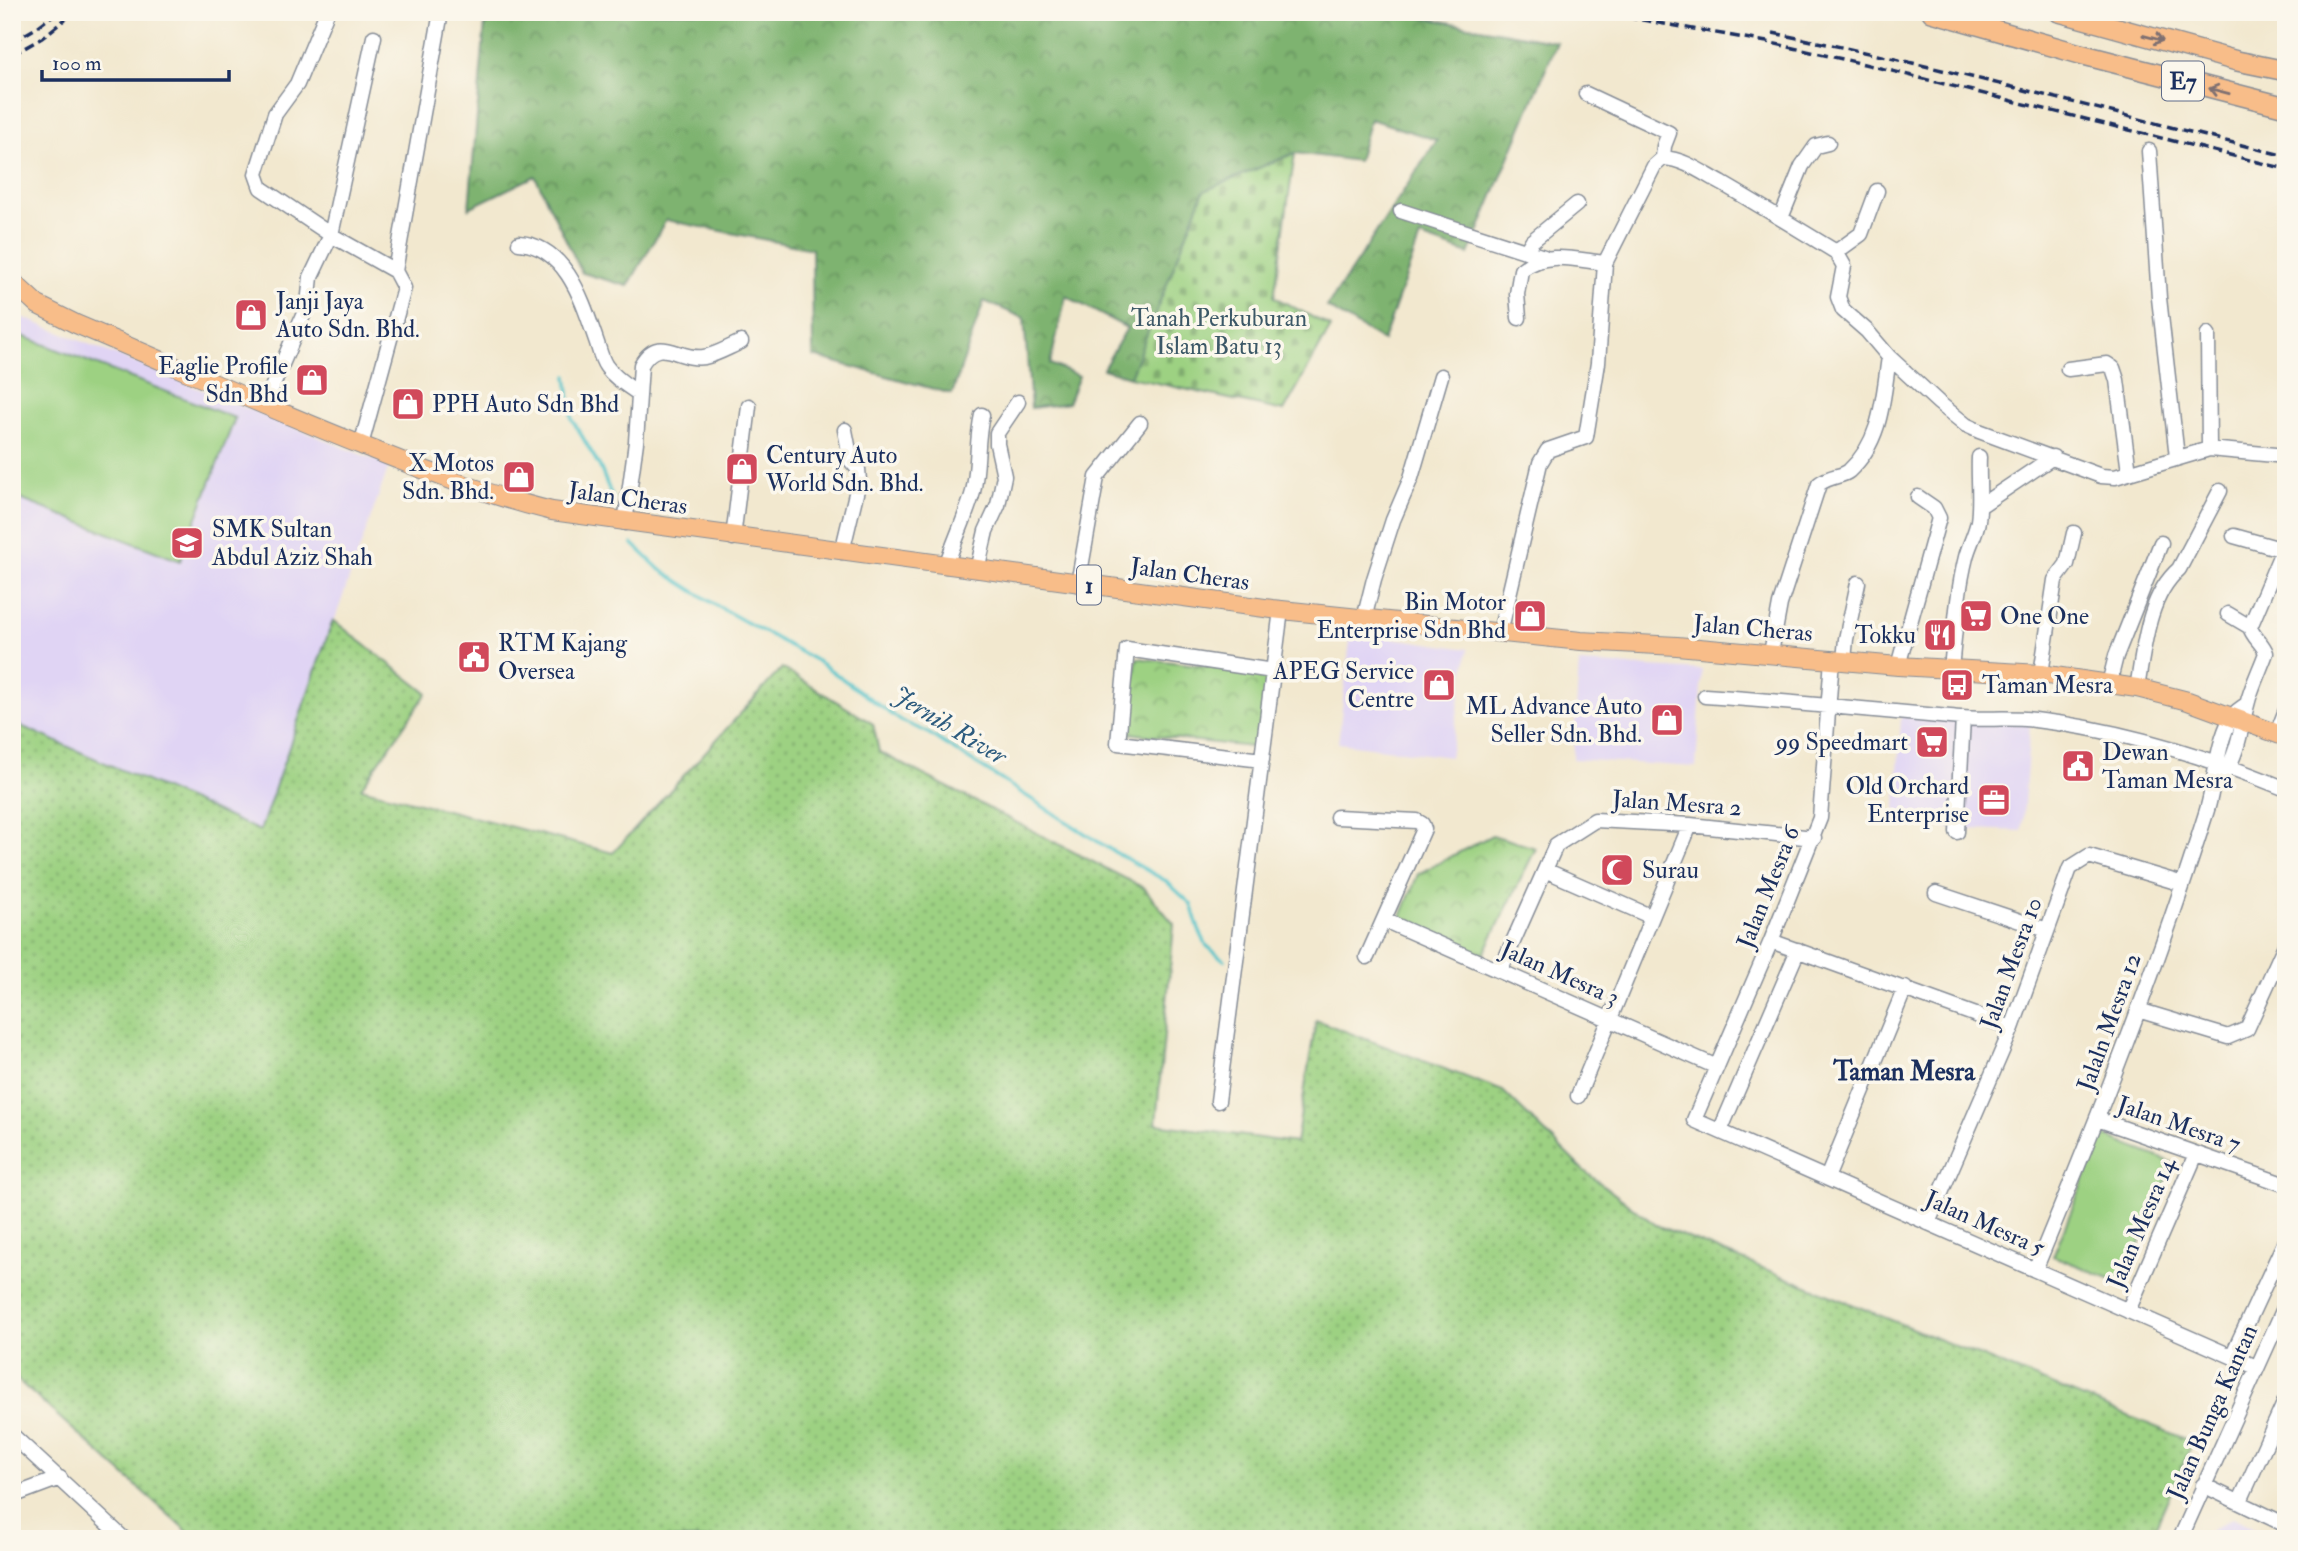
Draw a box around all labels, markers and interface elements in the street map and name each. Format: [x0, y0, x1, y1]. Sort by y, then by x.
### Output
one-way arrow [2141, 32, 2164, 45]
scale bar [42, 38, 229, 82]
text: 100 m [52, 50, 102, 77]
road number: E7 [2162, 61, 2204, 100]
one-way arrow [2208, 84, 2231, 97]
place label: Janji Jaya Auto Sdn. Bhd. [275, 286, 420, 345]
shop icon: Janji Jaya Auto Sdn. Bhd. [232, 296, 270, 334]
park label: Tanah Perkuburan Islam Batu 13 [1131, 303, 1307, 362]
place label: Eaglie Profile Sdn Bhd [158, 351, 288, 410]
shop icon: Eaglie Profile Sdn Bhd [293, 361, 331, 399]
shop icon: PPH Auto Sdn Bhd [389, 385, 427, 423]
place label: PPH Auto Sdn Bhd [432, 389, 619, 420]
place label: Century Auto World Sdn. Bhd. [765, 440, 924, 499]
place label: X Motos Sdn. Bhd. [402, 448, 494, 507]
shop icon: Century Auto World Sdn. Bhd. [723, 450, 761, 488]
shop icon: X Motos Sdn. Bhd. [500, 458, 538, 496]
street label: Jalan Cheras [565, 475, 689, 522]
place label: SMK Sultan Abdul Aziz Shah [211, 514, 373, 573]
school or university icon: SMK Sultan Abdul Aziz Shah [168, 524, 206, 562]
street label: Jalan Cheras [1127, 551, 1251, 598]
road number: 1 [1077, 566, 1101, 604]
place label: Bin Motor Enterprise Sdn Bhd [1316, 587, 1506, 646]
shop icon: Bin Motor Enterprise Sdn Bhd [1511, 597, 1549, 635]
supermarket icon: One One [1957, 597, 1995, 635]
place label: One One [2000, 601, 2089, 632]
street label: Jalan Cheras [1691, 608, 1814, 649]
restaurant icon: Tokku [1921, 616, 1959, 654]
place label: Tokku [1855, 620, 1916, 651]
place label: RTM Kajang Oversea [498, 628, 628, 687]
public building icon: RTM Kajang Oversea [455, 638, 493, 676]
place label: APEG Service Centre [1272, 656, 1414, 715]
shop icon: APEG Service Centre [1420, 666, 1458, 704]
bus stop icon: Taman Mesra [1938, 666, 1976, 704]
place label: Taman Mesra [1982, 670, 2114, 701]
water label: Jernih River [887, 679, 1013, 773]
place label: ML Advance Auto Seller Sdn. Bhd. [1465, 691, 1642, 750]
shop icon: ML Advance Auto Seller Sdn. Bhd. [1648, 701, 1686, 739]
supermarket icon: 99 Speedmart [1913, 723, 1951, 761]
place label: 99 Speedmart [1774, 727, 1908, 758]
place label: Dewan Taman Mesra [2102, 737, 2234, 796]
public building icon: Dewan Taman Mesra [2059, 747, 2097, 785]
place label: Old Orchard Enterprise [1846, 771, 1969, 830]
office icon: Old Orchard Enterprise [1975, 781, 2013, 819]
street label: Jalan Mesra 2 [1610, 783, 1743, 823]
street label: Jalan Mesra 6 [1729, 820, 1808, 954]
mosque icon: Surau [1598, 851, 1636, 889]
place label: Surau [1642, 855, 1699, 886]
street label: Jalan Mesra 10 [1973, 893, 2050, 1034]
street label: Jalan Mesra 3 [1495, 933, 1624, 1013]
street label: Jalaln Mesra 12 [2070, 949, 2149, 1096]
district label: Taman Mesra [1832, 1056, 1976, 1088]
street label: Jalan Mesra 7 [2112, 1089, 2245, 1160]
street label: Jalan Mesra 14 [2100, 1152, 2183, 1294]
street label: Jalan Mesra 5 [1919, 1183, 2050, 1264]
street label: Jalan Bunga Kantan [2160, 1320, 2265, 1506]

